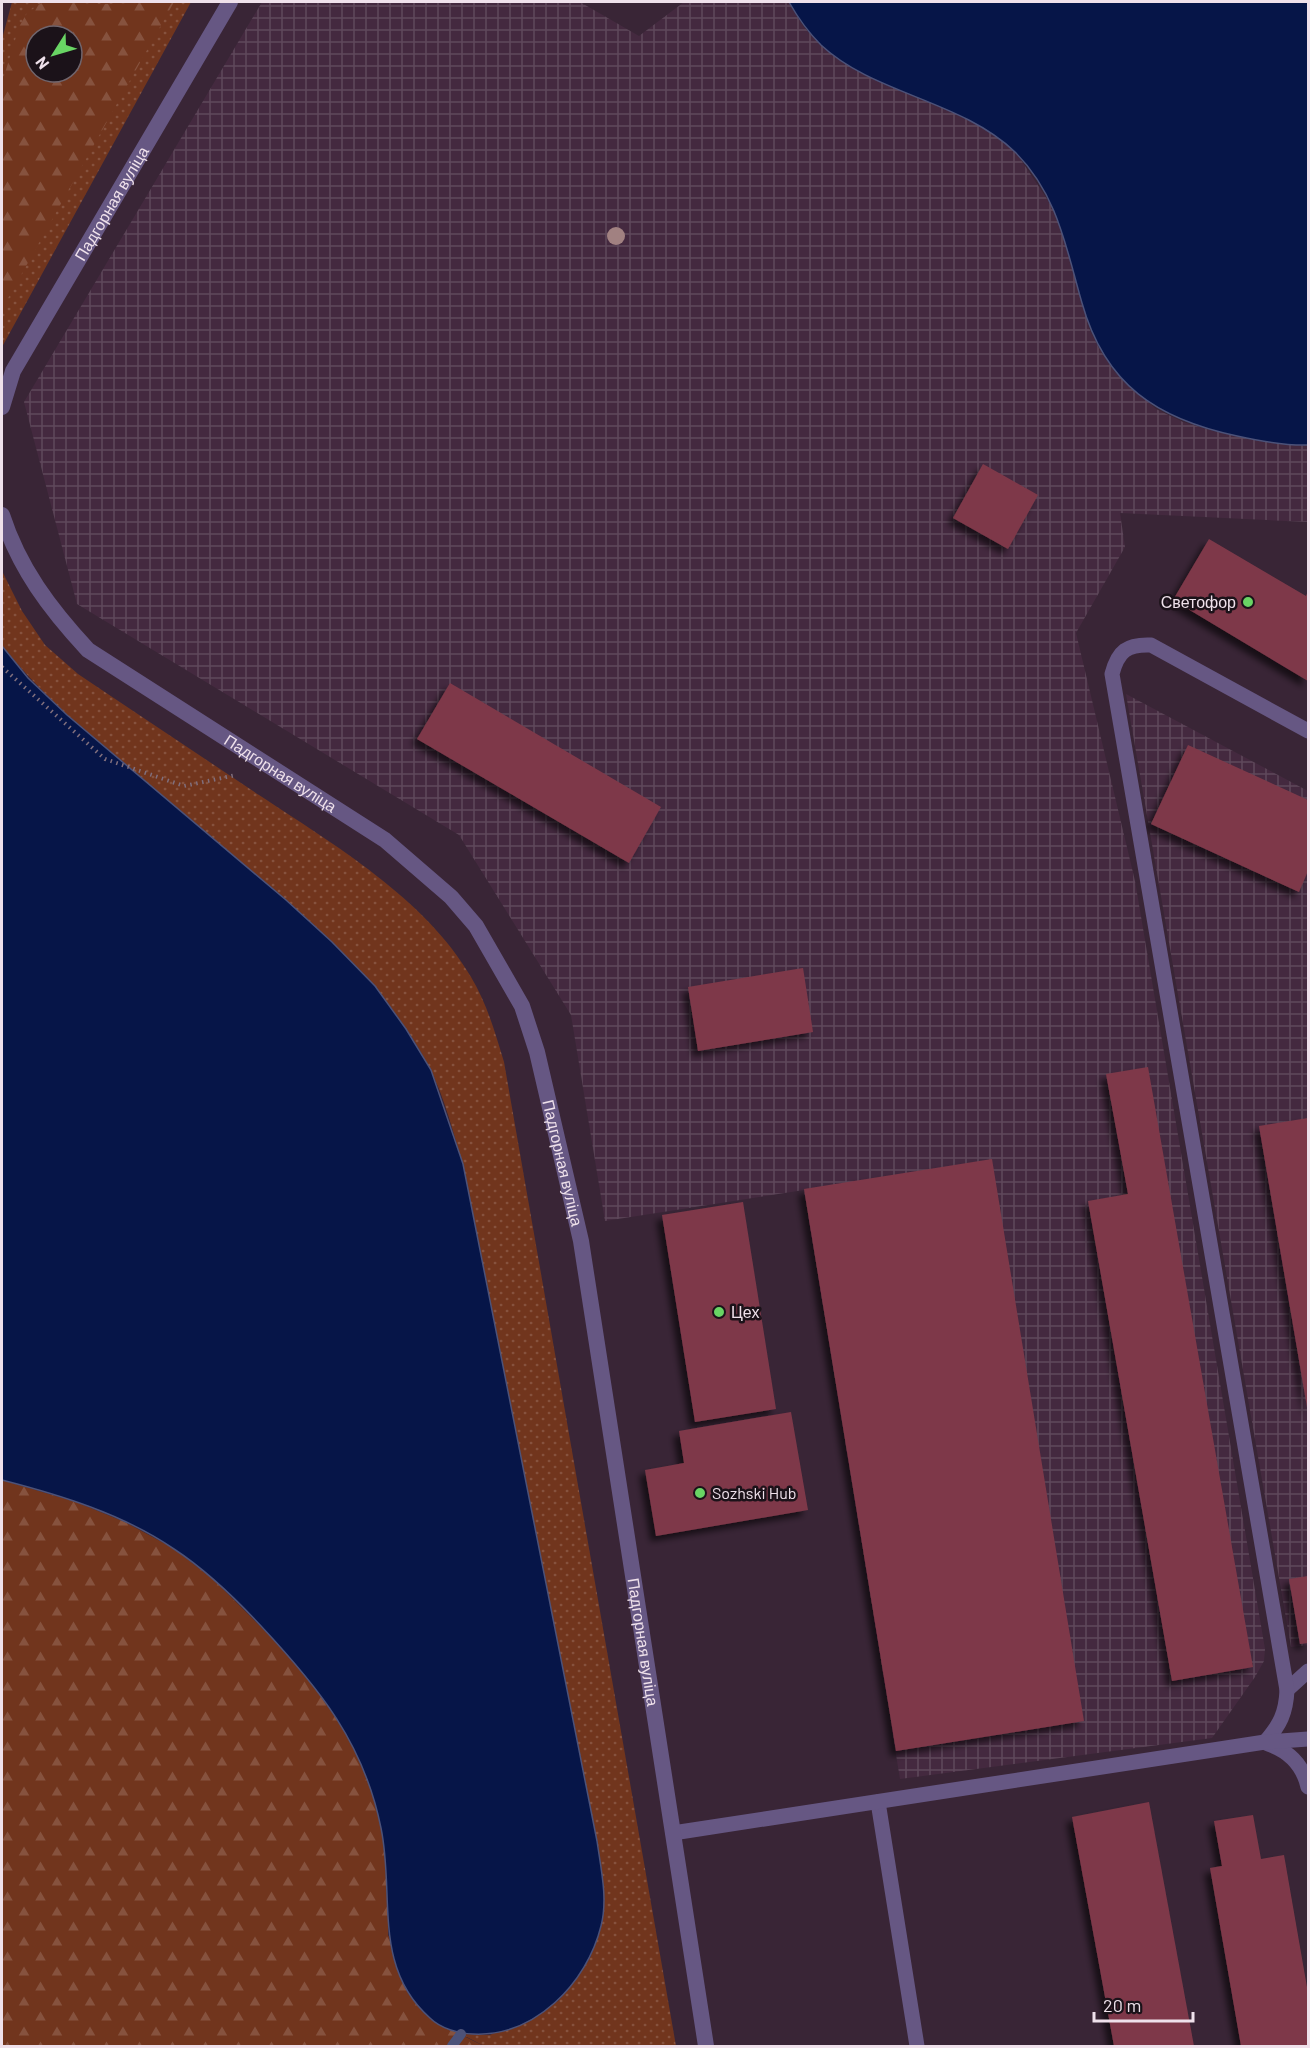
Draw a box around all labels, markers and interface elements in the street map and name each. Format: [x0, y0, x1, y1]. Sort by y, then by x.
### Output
north arrow [24, 24, 84, 84]
text: N [31, 53, 52, 73]
street label: Падгорная вуліца [70, 143, 152, 264]
place label: Светофор [1161, 592, 1236, 611]
marker: Светофор [1241, 595, 1255, 609]
street label: Падгорная вуліца [221, 730, 341, 816]
street label: Падгорная вуліца [539, 1098, 587, 1228]
place label: Цех [731, 1302, 759, 1321]
marker: Цех [712, 1305, 726, 1319]
place label: Sozhski Hub [712, 1483, 797, 1502]
marker: Sozhski Hub [693, 1486, 707, 1500]
street label: Падгорная вуліца [624, 1576, 663, 1707]
scale bar [1094, 1985, 1193, 2023]
text: 20 m [1103, 1994, 1141, 2016]

